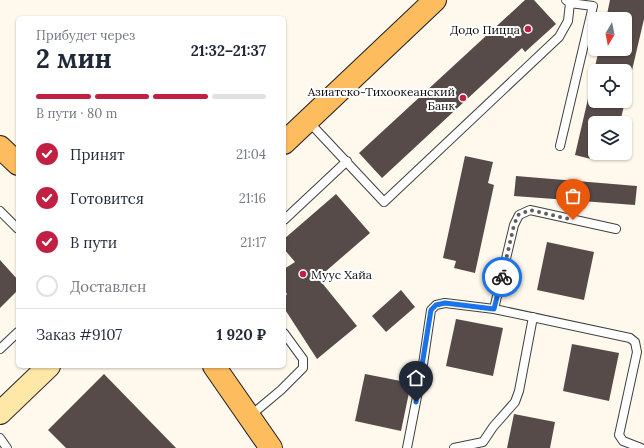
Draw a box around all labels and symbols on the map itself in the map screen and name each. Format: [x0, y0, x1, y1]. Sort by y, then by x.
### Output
north arrow [588, 12, 632, 56]
place label: Додо Пицца [450, 22, 520, 37]
marker: Додо Пицца [523, 24, 533, 34]
place label: Азиатско-Тихоокеанский Банк [307, 84, 456, 113]
marker: Азиатско-Тихоокеанский Банк [458, 93, 468, 103]
pin [556, 179, 590, 220]
courier [482, 257, 522, 297]
place label: Муус Хайа [311, 267, 372, 282]
marker: Муус Хайа [298, 269, 308, 279]
pin [399, 361, 433, 402]

